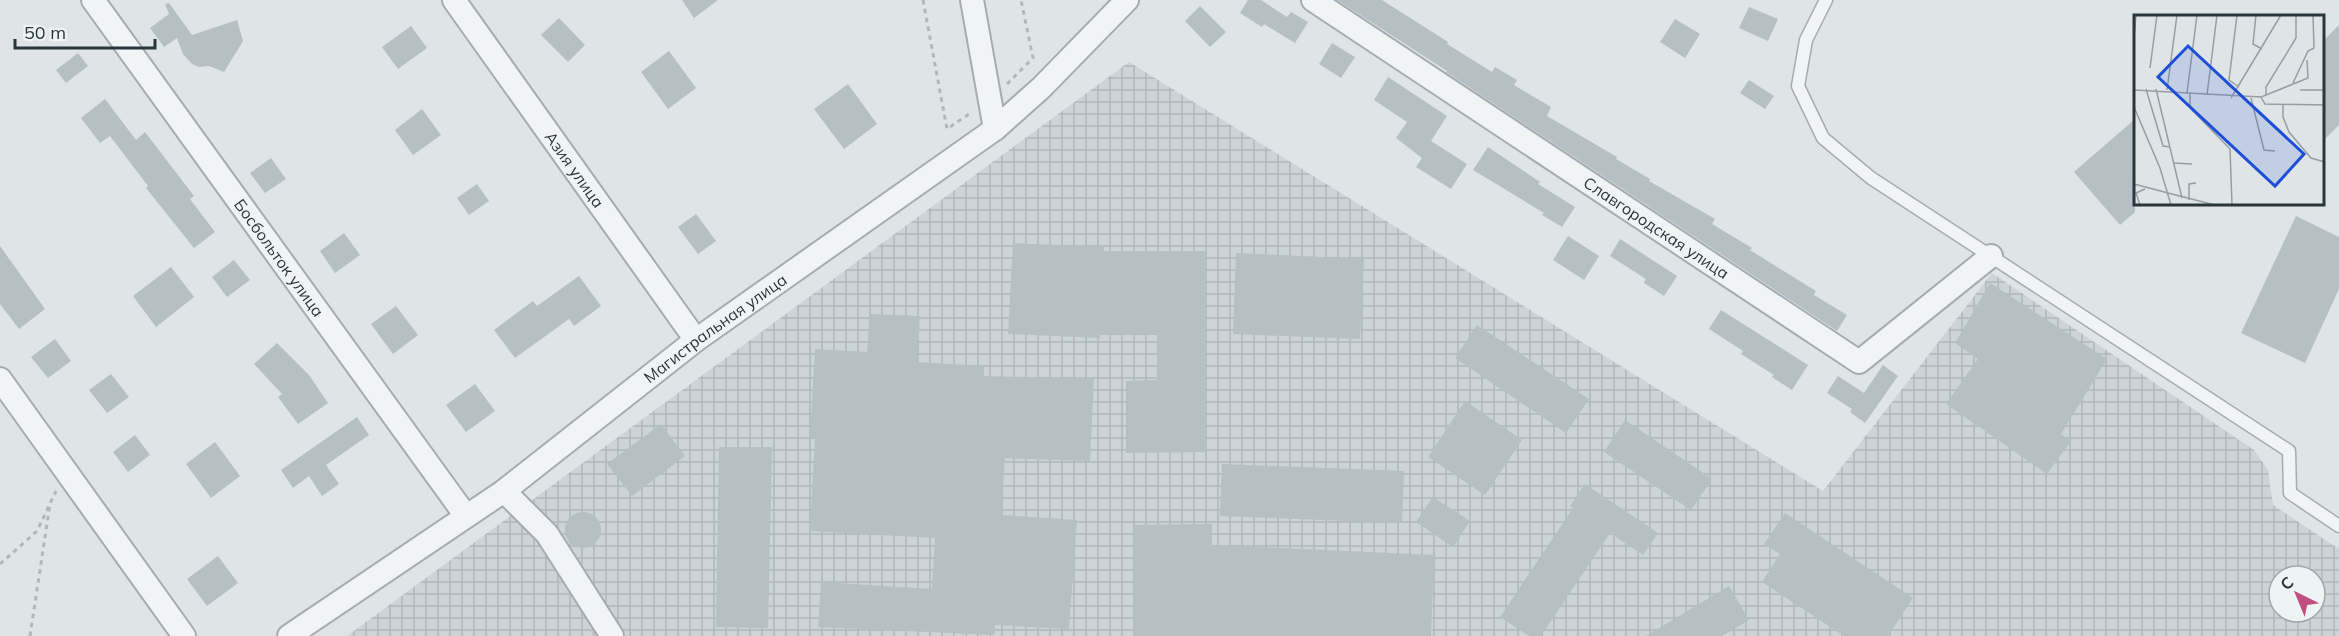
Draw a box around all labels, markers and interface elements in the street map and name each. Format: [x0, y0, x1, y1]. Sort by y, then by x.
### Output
scale bar [15, 12, 154, 50]
inset map [2134, 15, 2324, 206]
text: 50 m [24, 21, 66, 44]
street label: Азия улица [541, 127, 609, 212]
street label: Славгородская улица [1580, 172, 1733, 283]
street label: Босбольток улица [230, 195, 329, 320]
street label: Магистральная улица [640, 269, 790, 387]
north arrow [2267, 564, 2327, 624]
text: С [2276, 572, 2298, 594]

